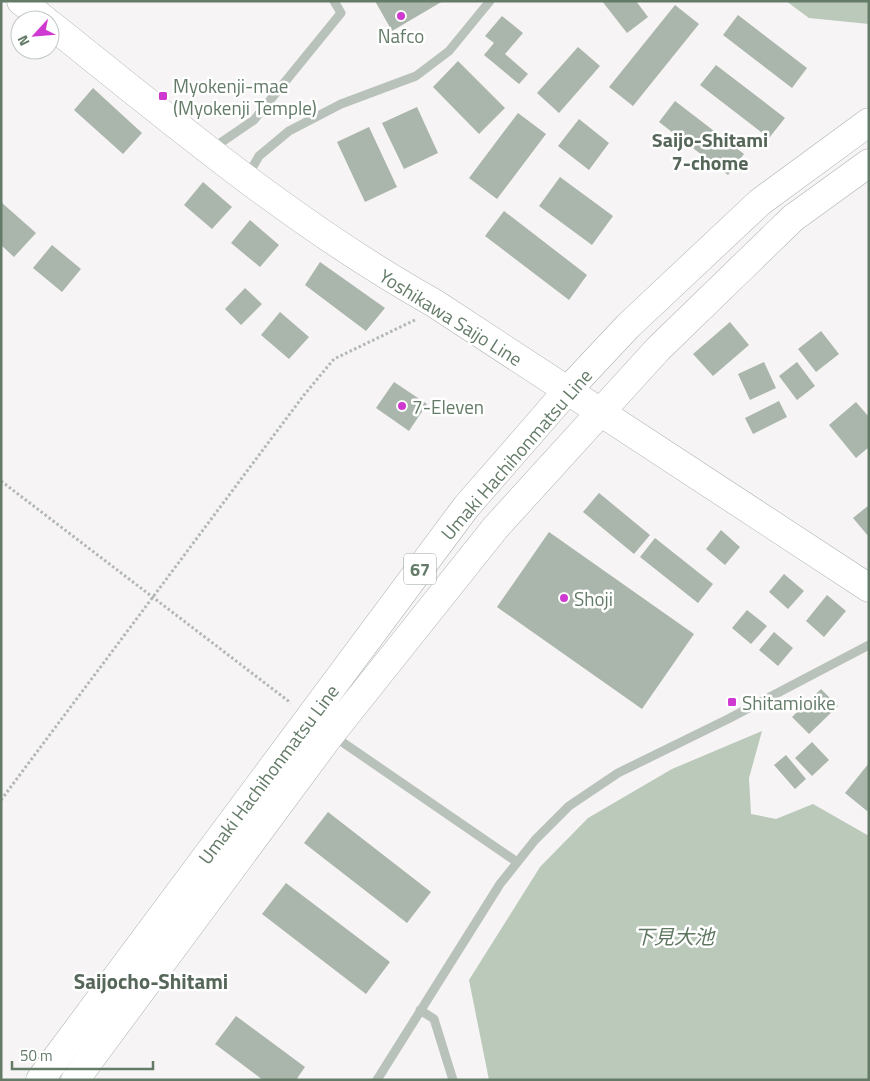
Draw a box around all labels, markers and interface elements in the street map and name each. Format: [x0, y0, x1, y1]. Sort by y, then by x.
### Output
north arrow [10, 10, 60, 60]
marker: Nafco [395, 10, 407, 22]
place label: Nafco [378, 21, 424, 50]
text: N [11, 32, 34, 50]
place label: Myokenji-mae (Myokenji Temple) [173, 71, 317, 122]
marker: Myokenji-mae (Myokenji Temple) [157, 90, 169, 102]
district label: Saijo-Shitami 7-chome [652, 124, 768, 178]
street label: Yoshikawa Saijo Line [374, 261, 528, 373]
street label: Umaki Hachihonmatsu Line [433, 362, 599, 546]
place label: 7-Eleven [412, 392, 484, 421]
marker: 7-Eleven [396, 400, 408, 412]
road number: 67 [404, 554, 436, 584]
place label: Shoji [574, 584, 613, 613]
marker: Shoji [558, 592, 570, 604]
street label: Umaki Hachihonmatsu Line [191, 678, 345, 870]
place label: Shitamioike [742, 688, 836, 717]
marker: Shitamioike [726, 696, 738, 708]
water label: 下見大池 [634, 921, 716, 952]
district label: Saijocho-Shitami [74, 965, 228, 997]
scale bar [12, 1038, 154, 1070]
text: 50 m [20, 1044, 53, 1067]

